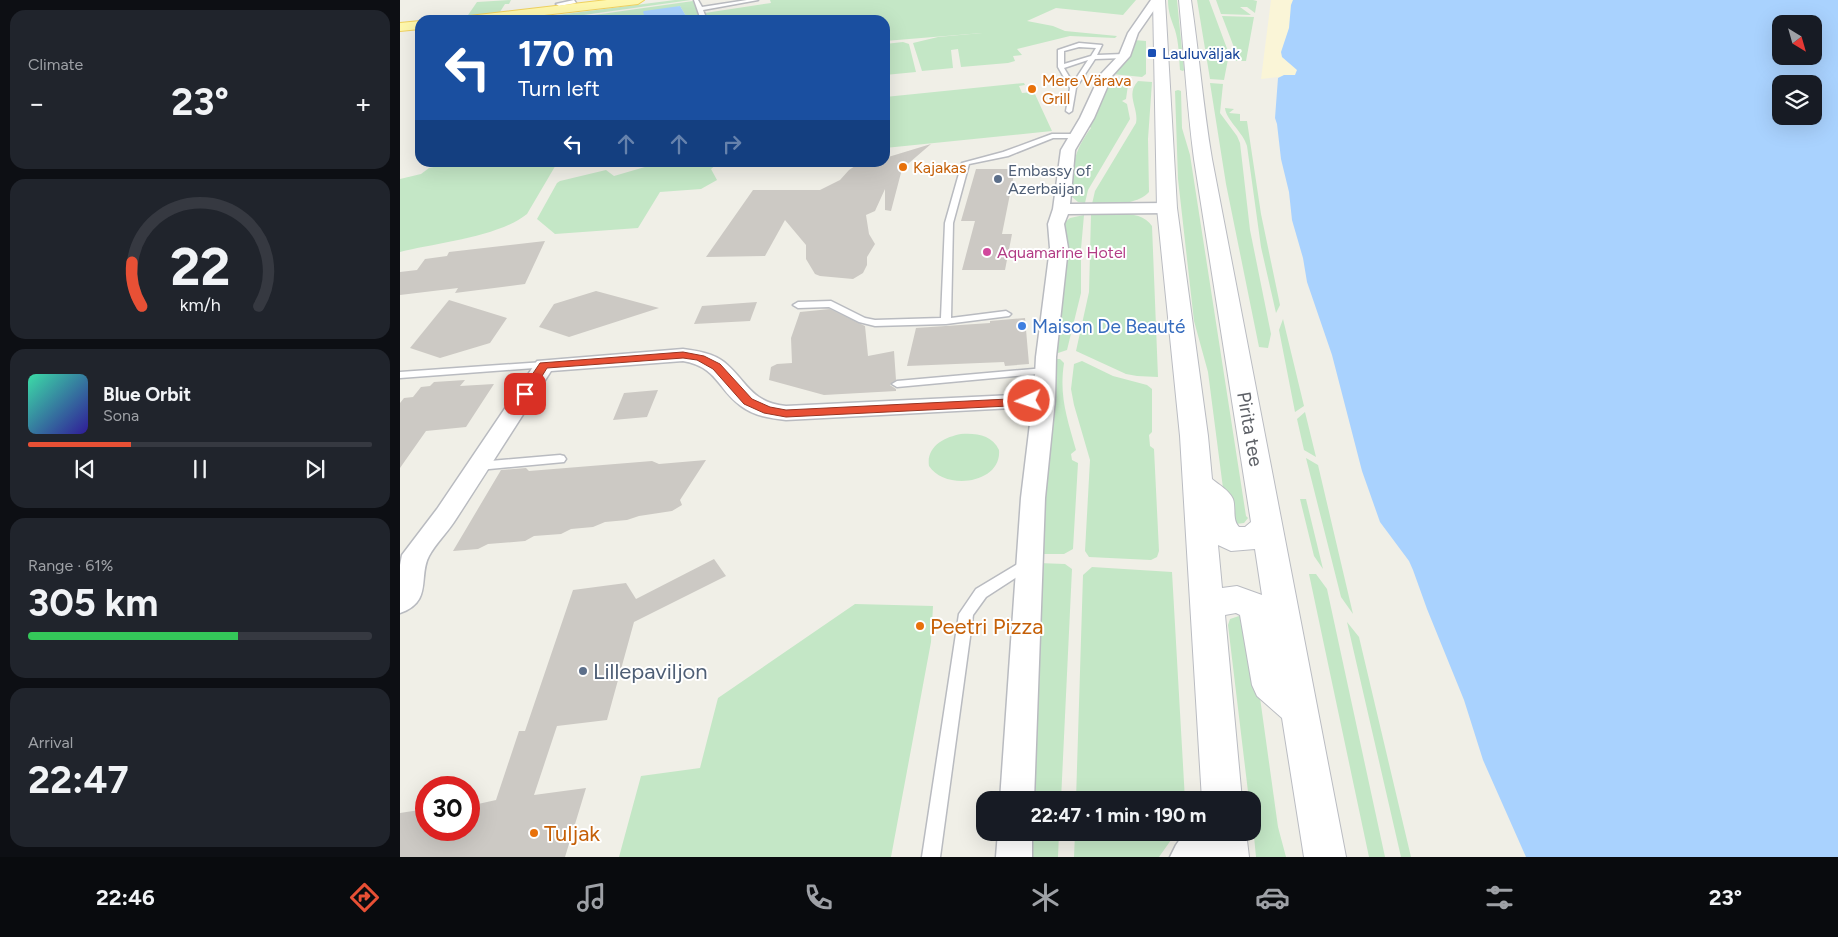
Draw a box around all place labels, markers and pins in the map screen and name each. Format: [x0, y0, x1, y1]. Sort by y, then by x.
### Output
place label: Lauluväljak [1162, 44, 1240, 63]
marker: Lauluväljak [1146, 47, 1158, 59]
place label: Mere Värava Grill [1042, 71, 1131, 108]
marker: Mere Värava Grill [1026, 83, 1038, 95]
place label: Kajakas [913, 158, 966, 177]
marker: Kajakas [897, 161, 909, 173]
place label: Embassy of Azerbaijan [1008, 161, 1091, 198]
marker: Embassy of Azerbaijan [992, 173, 1004, 185]
place label: Aquamarine Hotel [997, 243, 1126, 262]
marker: Aquamarine Hotel [981, 246, 993, 258]
place label: Maison De Beauté [1032, 315, 1185, 338]
marker: Maison De Beauté [1016, 320, 1028, 332]
pin [504, 373, 546, 415]
place label: Peetri Pizza [930, 613, 1044, 640]
marker: Peetri Pizza [914, 620, 926, 632]
place label: Lillepaviljon [593, 658, 708, 685]
marker: Lillepaviljon [577, 665, 589, 677]
place label: Tuljak [544, 820, 600, 847]
marker: Tuljak [528, 827, 540, 839]

